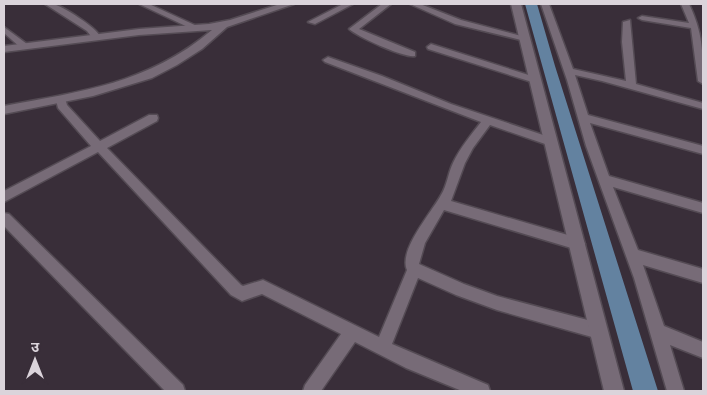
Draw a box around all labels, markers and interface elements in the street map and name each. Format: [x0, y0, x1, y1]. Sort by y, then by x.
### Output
north arrow [10, 335, 60, 385]
text: उ [31, 339, 40, 355]

